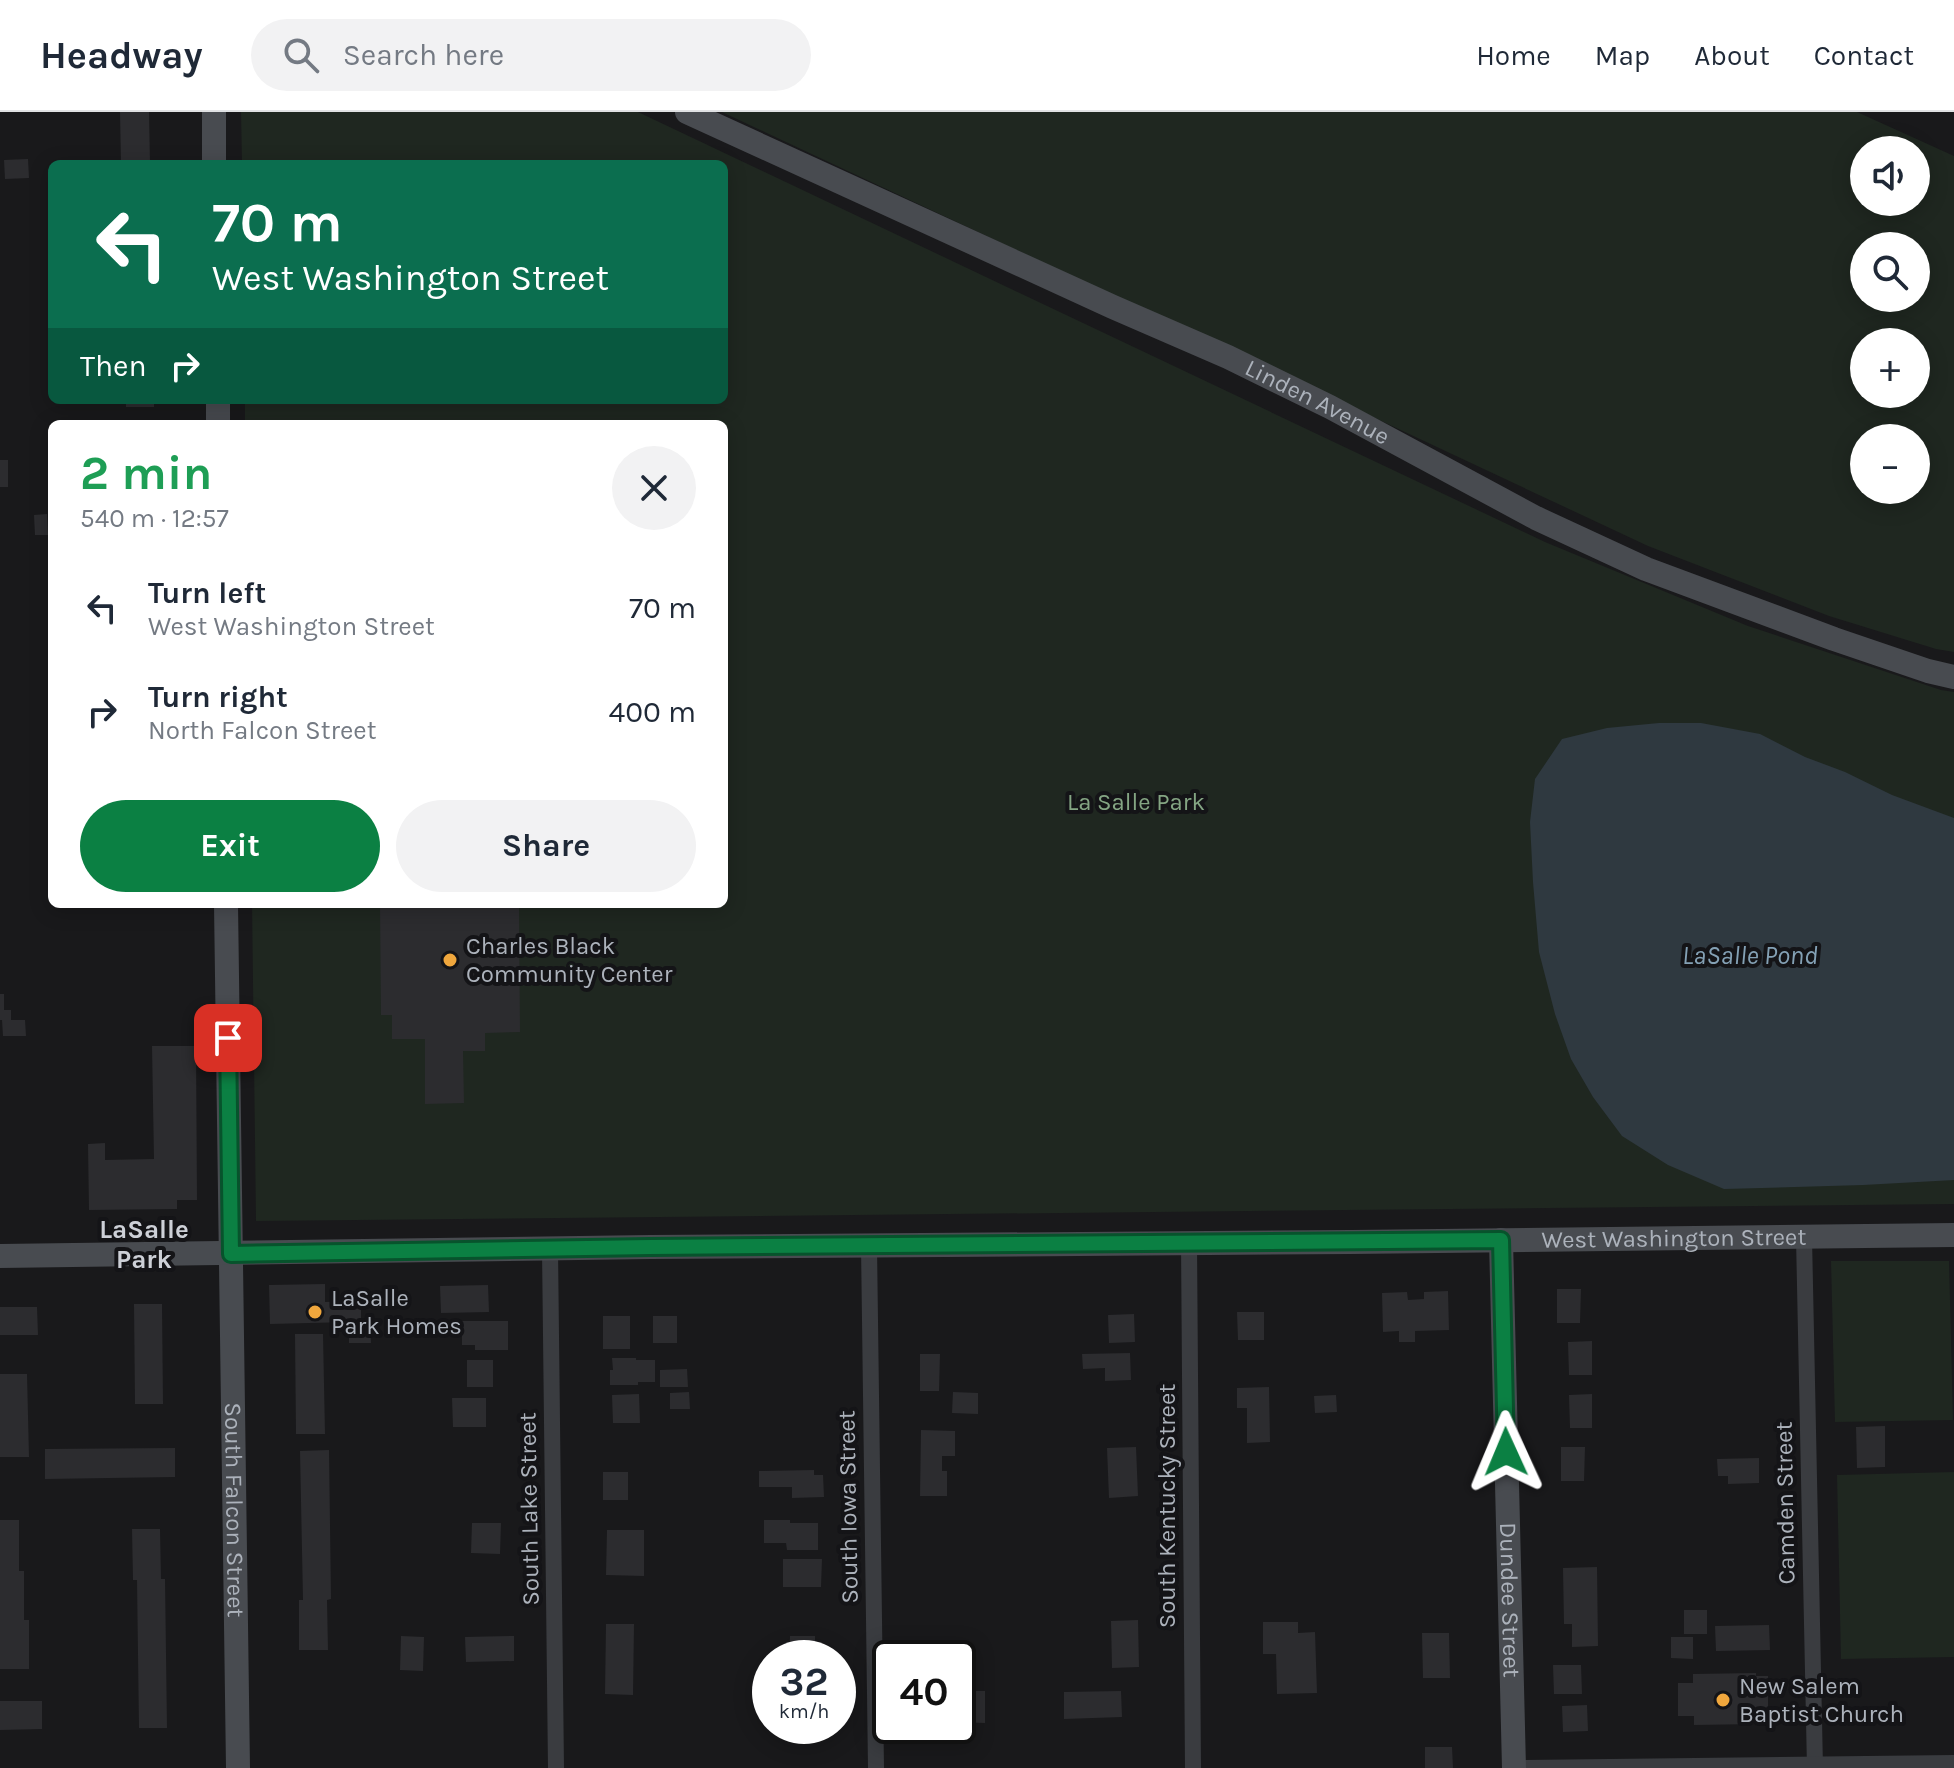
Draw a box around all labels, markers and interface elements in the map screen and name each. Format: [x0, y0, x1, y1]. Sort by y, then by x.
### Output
search box [251, 19, 811, 91]
text: Headway [40, 33, 203, 78]
icon: search [279, 33, 323, 77]
text: Search here [343, 37, 504, 73]
text: Home [1476, 39, 1551, 72]
text: Map [1595, 39, 1650, 72]
text: About [1694, 39, 1770, 72]
text: Contact [1814, 39, 1914, 72]
map controls [1850, 136, 1930, 504]
button: sound [1850, 136, 1930, 216]
text: 70 m [212, 190, 343, 255]
icon: left [80, 192, 184, 296]
button: search [1850, 232, 1930, 312]
text: West Washington Street [212, 257, 609, 299]
button: + [1850, 328, 1930, 408]
icon: right [163, 344, 207, 388]
text: Then [80, 348, 147, 384]
street label: Linden Avenue [1240, 354, 1395, 451]
button: − [1850, 424, 1930, 504]
text: 2 min [80, 445, 212, 501]
button: close [612, 446, 696, 530]
text: 540 m · 12:57 [80, 503, 229, 534]
text: Turn left [148, 575, 266, 611]
icon: left [80, 586, 124, 630]
text: 70 m [629, 590, 696, 626]
text: West Washington Street [148, 611, 435, 642]
text: Turn right [148, 679, 288, 715]
icon: right [80, 690, 124, 734]
text: 400 m [608, 694, 696, 730]
text: North Falcon Street [148, 715, 377, 746]
park label: La Salle Park [1067, 788, 1205, 816]
button: Exit [80, 800, 380, 892]
button: Share [396, 800, 696, 892]
place label: Charles Black Community Center [466, 932, 673, 988]
water label: LaSalle Pond [1682, 940, 1818, 971]
marker: Charles Black Community Center [441, 951, 459, 969]
pin [194, 1004, 262, 1072]
icon: arrive [206, 1016, 250, 1060]
district label: LaSalle Park [99, 1214, 189, 1275]
street label: West Washington Street [1541, 1223, 1806, 1254]
place label: LaSalle Park Homes [331, 1284, 462, 1340]
marker: LaSalle Park Homes [306, 1303, 324, 1321]
street label: South Kentucky Street [1153, 1384, 1181, 1628]
street label: South Falcon Street [219, 1402, 250, 1618]
street label: South Iowa Street [832, 1410, 864, 1604]
position arrow [1464, 1410, 1548, 1494]
street label: South Lake Street [513, 1412, 545, 1606]
street label: Camden Street [1770, 1421, 1800, 1585]
street label: Dundee Street [1494, 1522, 1526, 1678]
speed limit sign: 40 [872, 1640, 976, 1744]
text: 32 [779, 1658, 829, 1705]
place label: New Salem Baptist Church [1739, 1672, 1904, 1728]
marker: New Salem Baptist Church [1714, 1691, 1732, 1709]
text: km/h [779, 1700, 829, 1723]

